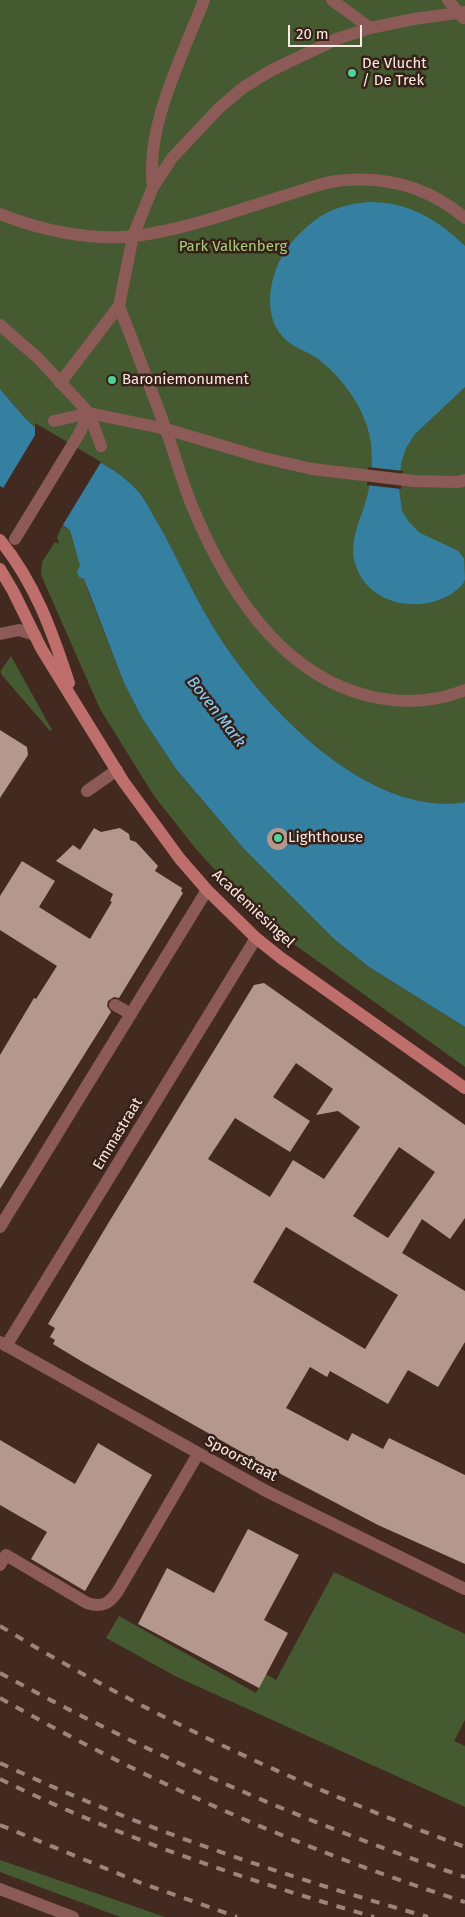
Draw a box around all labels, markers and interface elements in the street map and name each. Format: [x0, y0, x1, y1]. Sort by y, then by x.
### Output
scale bar [290, 15, 364, 47]
text: 20 m [296, 25, 329, 43]
place label: De Vlucht / De Trek [362, 55, 427, 90]
marker: De Vlucht / De Trek [346, 67, 358, 79]
park label: Park Valkenberg [179, 238, 287, 256]
place label: Baroniemonument [122, 371, 249, 389]
marker: Baroniemonument [106, 374, 118, 386]
water label: Boven Mark [182, 673, 250, 751]
place label: Lighthouse [288, 829, 363, 847]
marker: Lighthouse [272, 832, 284, 844]
street label: Academiesingel [208, 866, 298, 952]
street label: Emmastraat [89, 1095, 147, 1173]
street label: Spoorstraat [202, 1432, 280, 1486]

